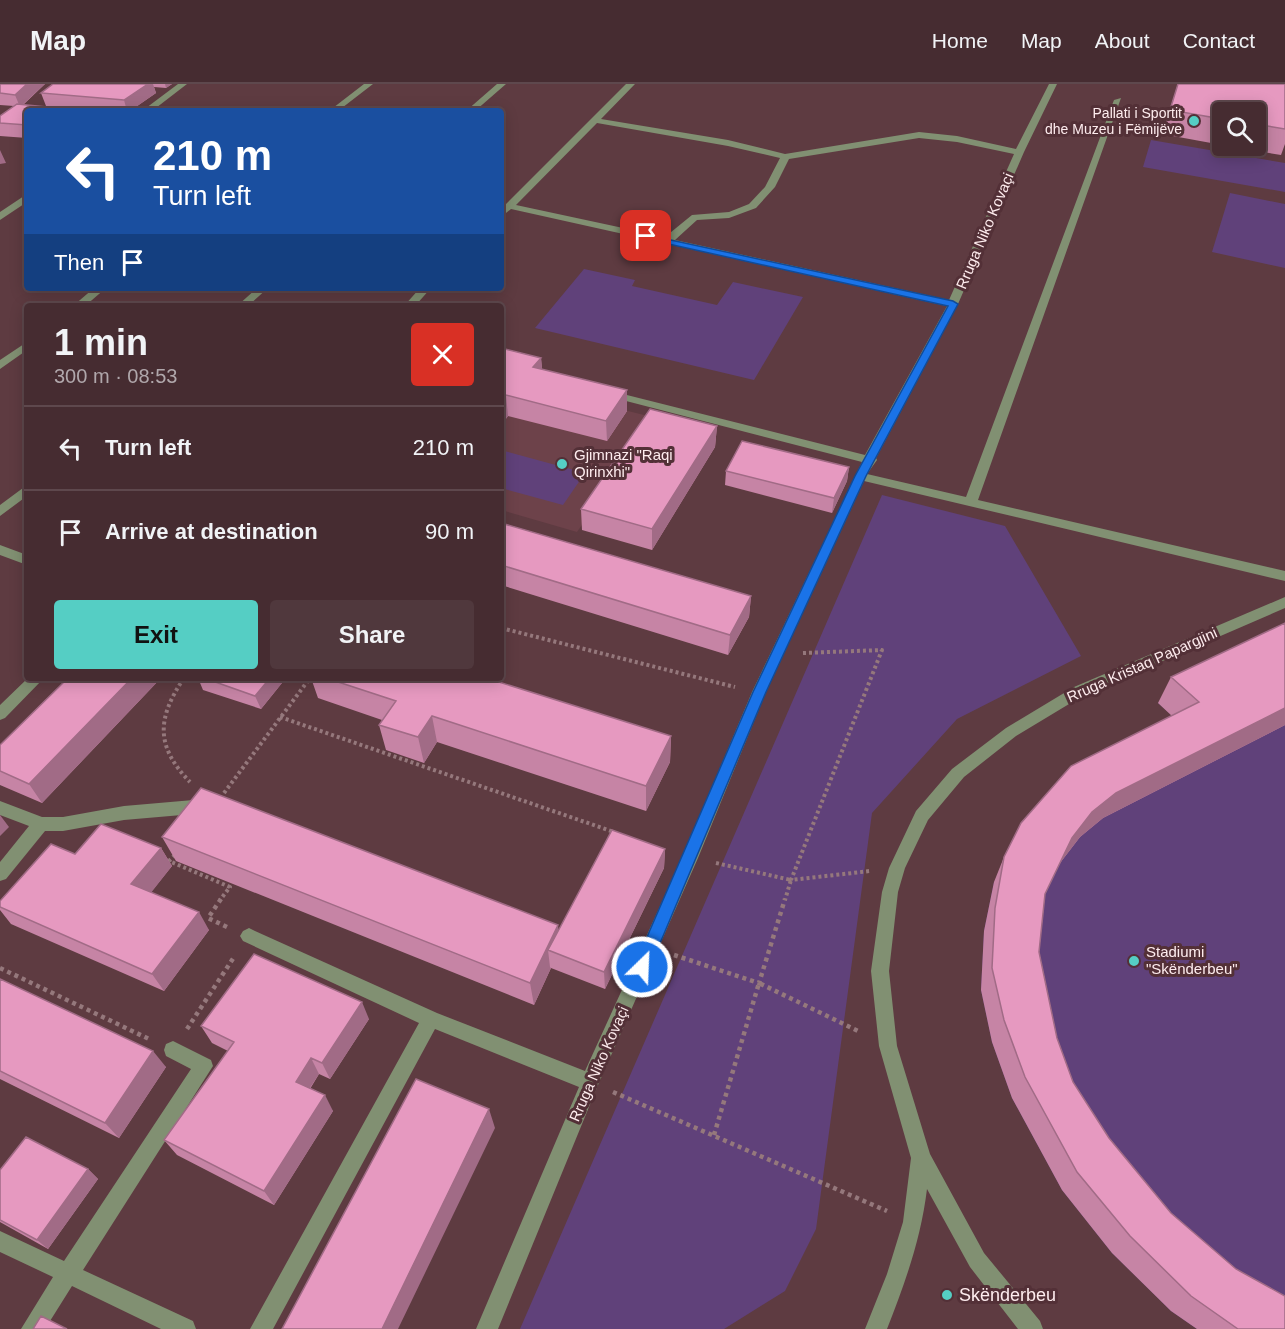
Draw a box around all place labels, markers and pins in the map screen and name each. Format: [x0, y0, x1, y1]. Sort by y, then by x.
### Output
place label: Pallati i Sportit dhe Muzeu i Fëmijëve [1045, 105, 1182, 137]
marker: Pallati i Sportit dhe Muzeu i Fëmijëve [1187, 114, 1201, 128]
pin [620, 210, 671, 261]
place label: Gjimnazi "Raqi Qirinxhi" [574, 446, 673, 480]
marker: Gjimnazi "Raqi Qirinxhi" [555, 457, 569, 471]
place label: Stadiumi "Skënderbeu" [1146, 943, 1238, 977]
marker: Stadiumi "Skënderbeu" [1127, 954, 1141, 968]
place label: Skënderbeu [959, 1285, 1056, 1305]
marker: Skënderbeu [940, 1288, 954, 1302]

